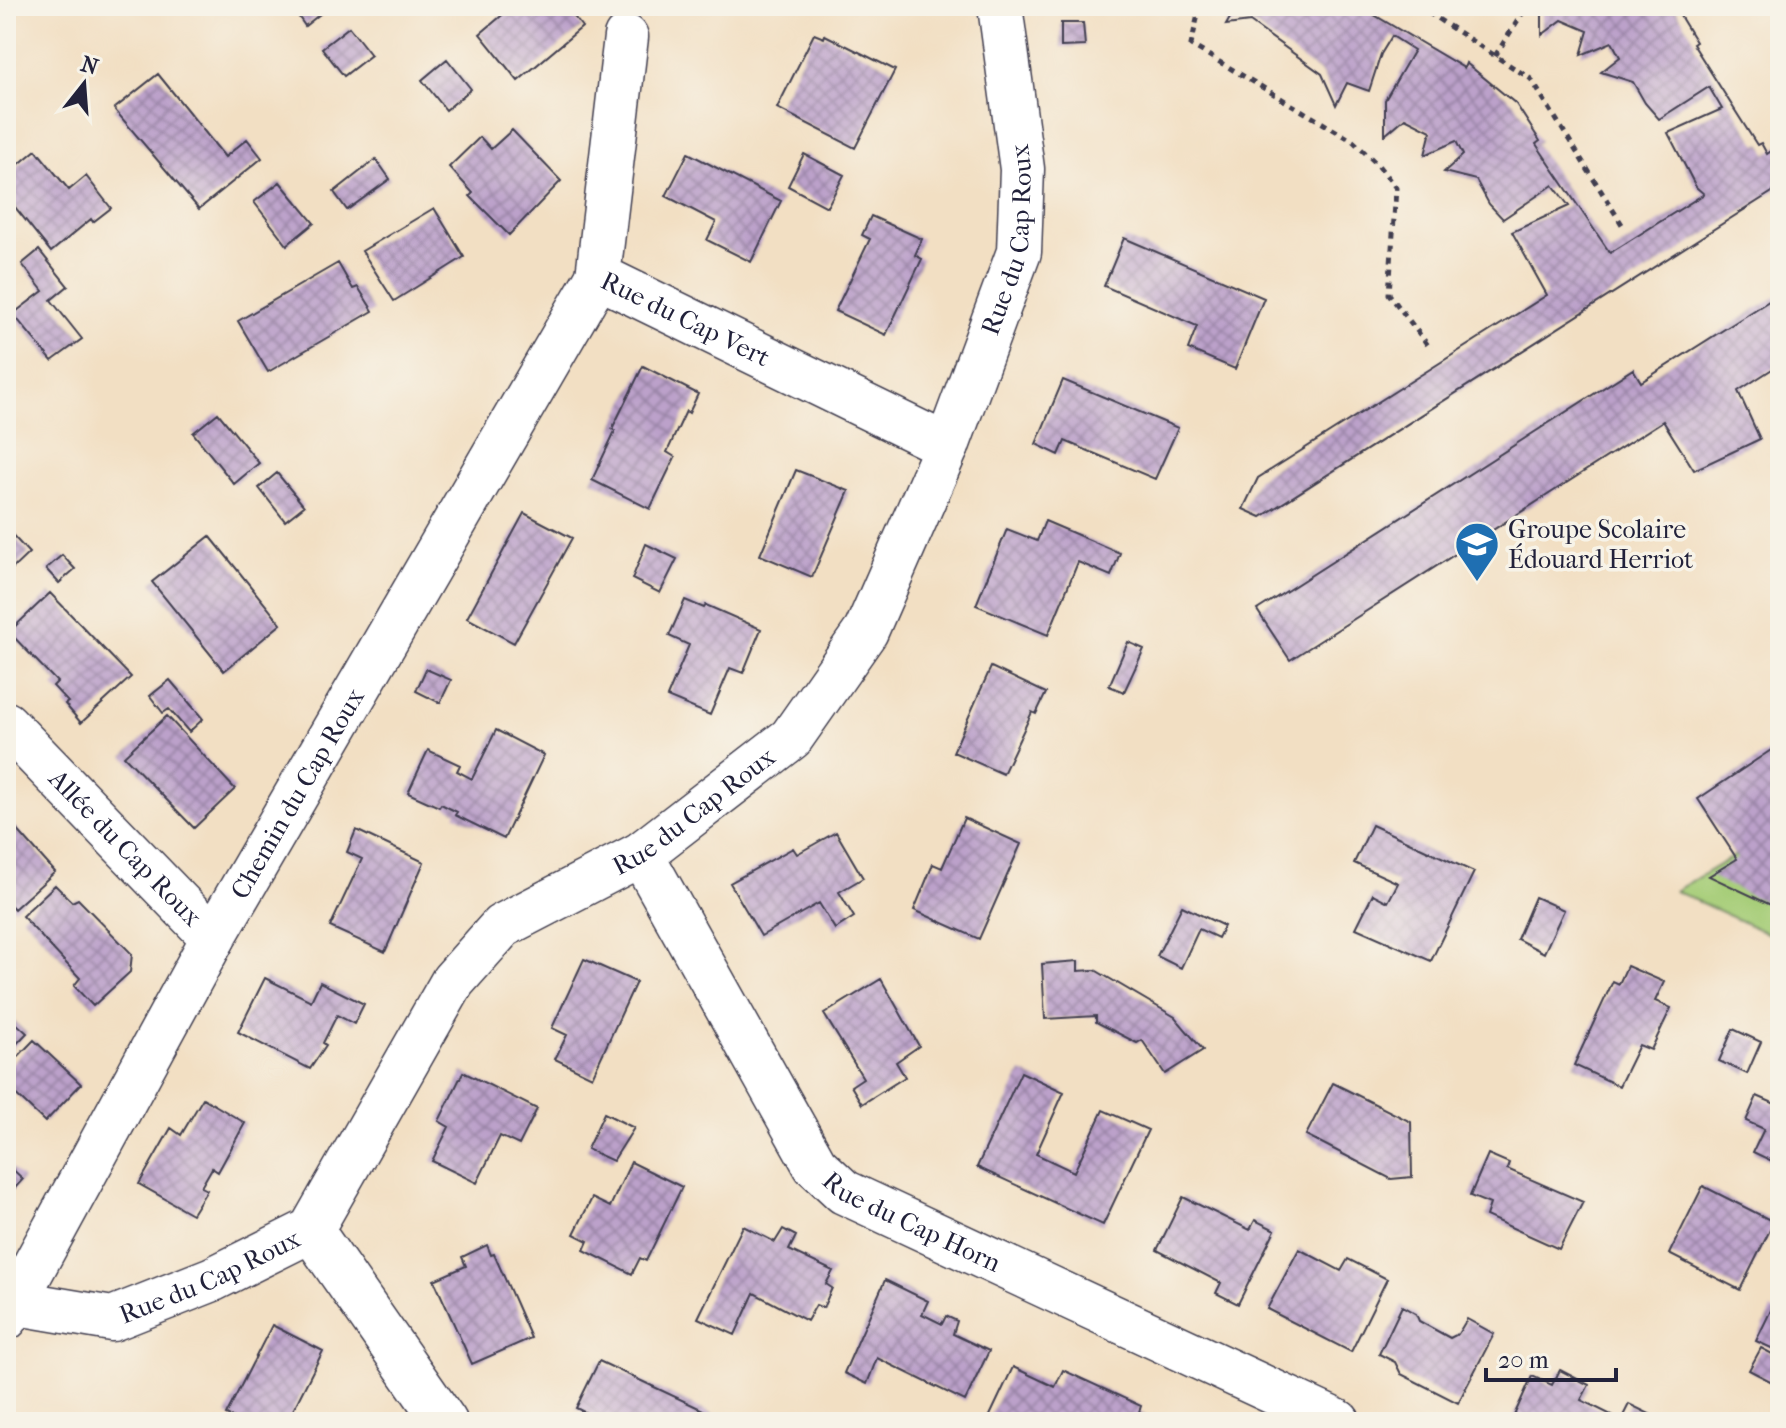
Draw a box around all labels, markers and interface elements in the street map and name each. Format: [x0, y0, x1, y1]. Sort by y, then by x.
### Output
north arrow [44, 44, 124, 124]
text: N [78, 51, 102, 81]
street label: Rue du Cap Roux [974, 142, 1038, 339]
street label: Rue du Cap Vert [596, 264, 776, 373]
place label: Groupe Scolaire Édouard Herriot [1508, 514, 1694, 575]
school or university icon: Groupe Scolaire Édouard Herriot [1453, 520, 1501, 583]
street label: Chemin du Cap Roux [224, 682, 371, 904]
street label: Rue du Cap Roux [607, 741, 781, 882]
street label: Allée du Cap Roux [42, 762, 209, 933]
street label: Rue du Cap Horn [816, 1165, 1006, 1278]
street label: Rue du Cap Roux [115, 1222, 306, 1330]
scale bar [1486, 1332, 1616, 1382]
text: 20 m [1498, 1346, 1549, 1374]

